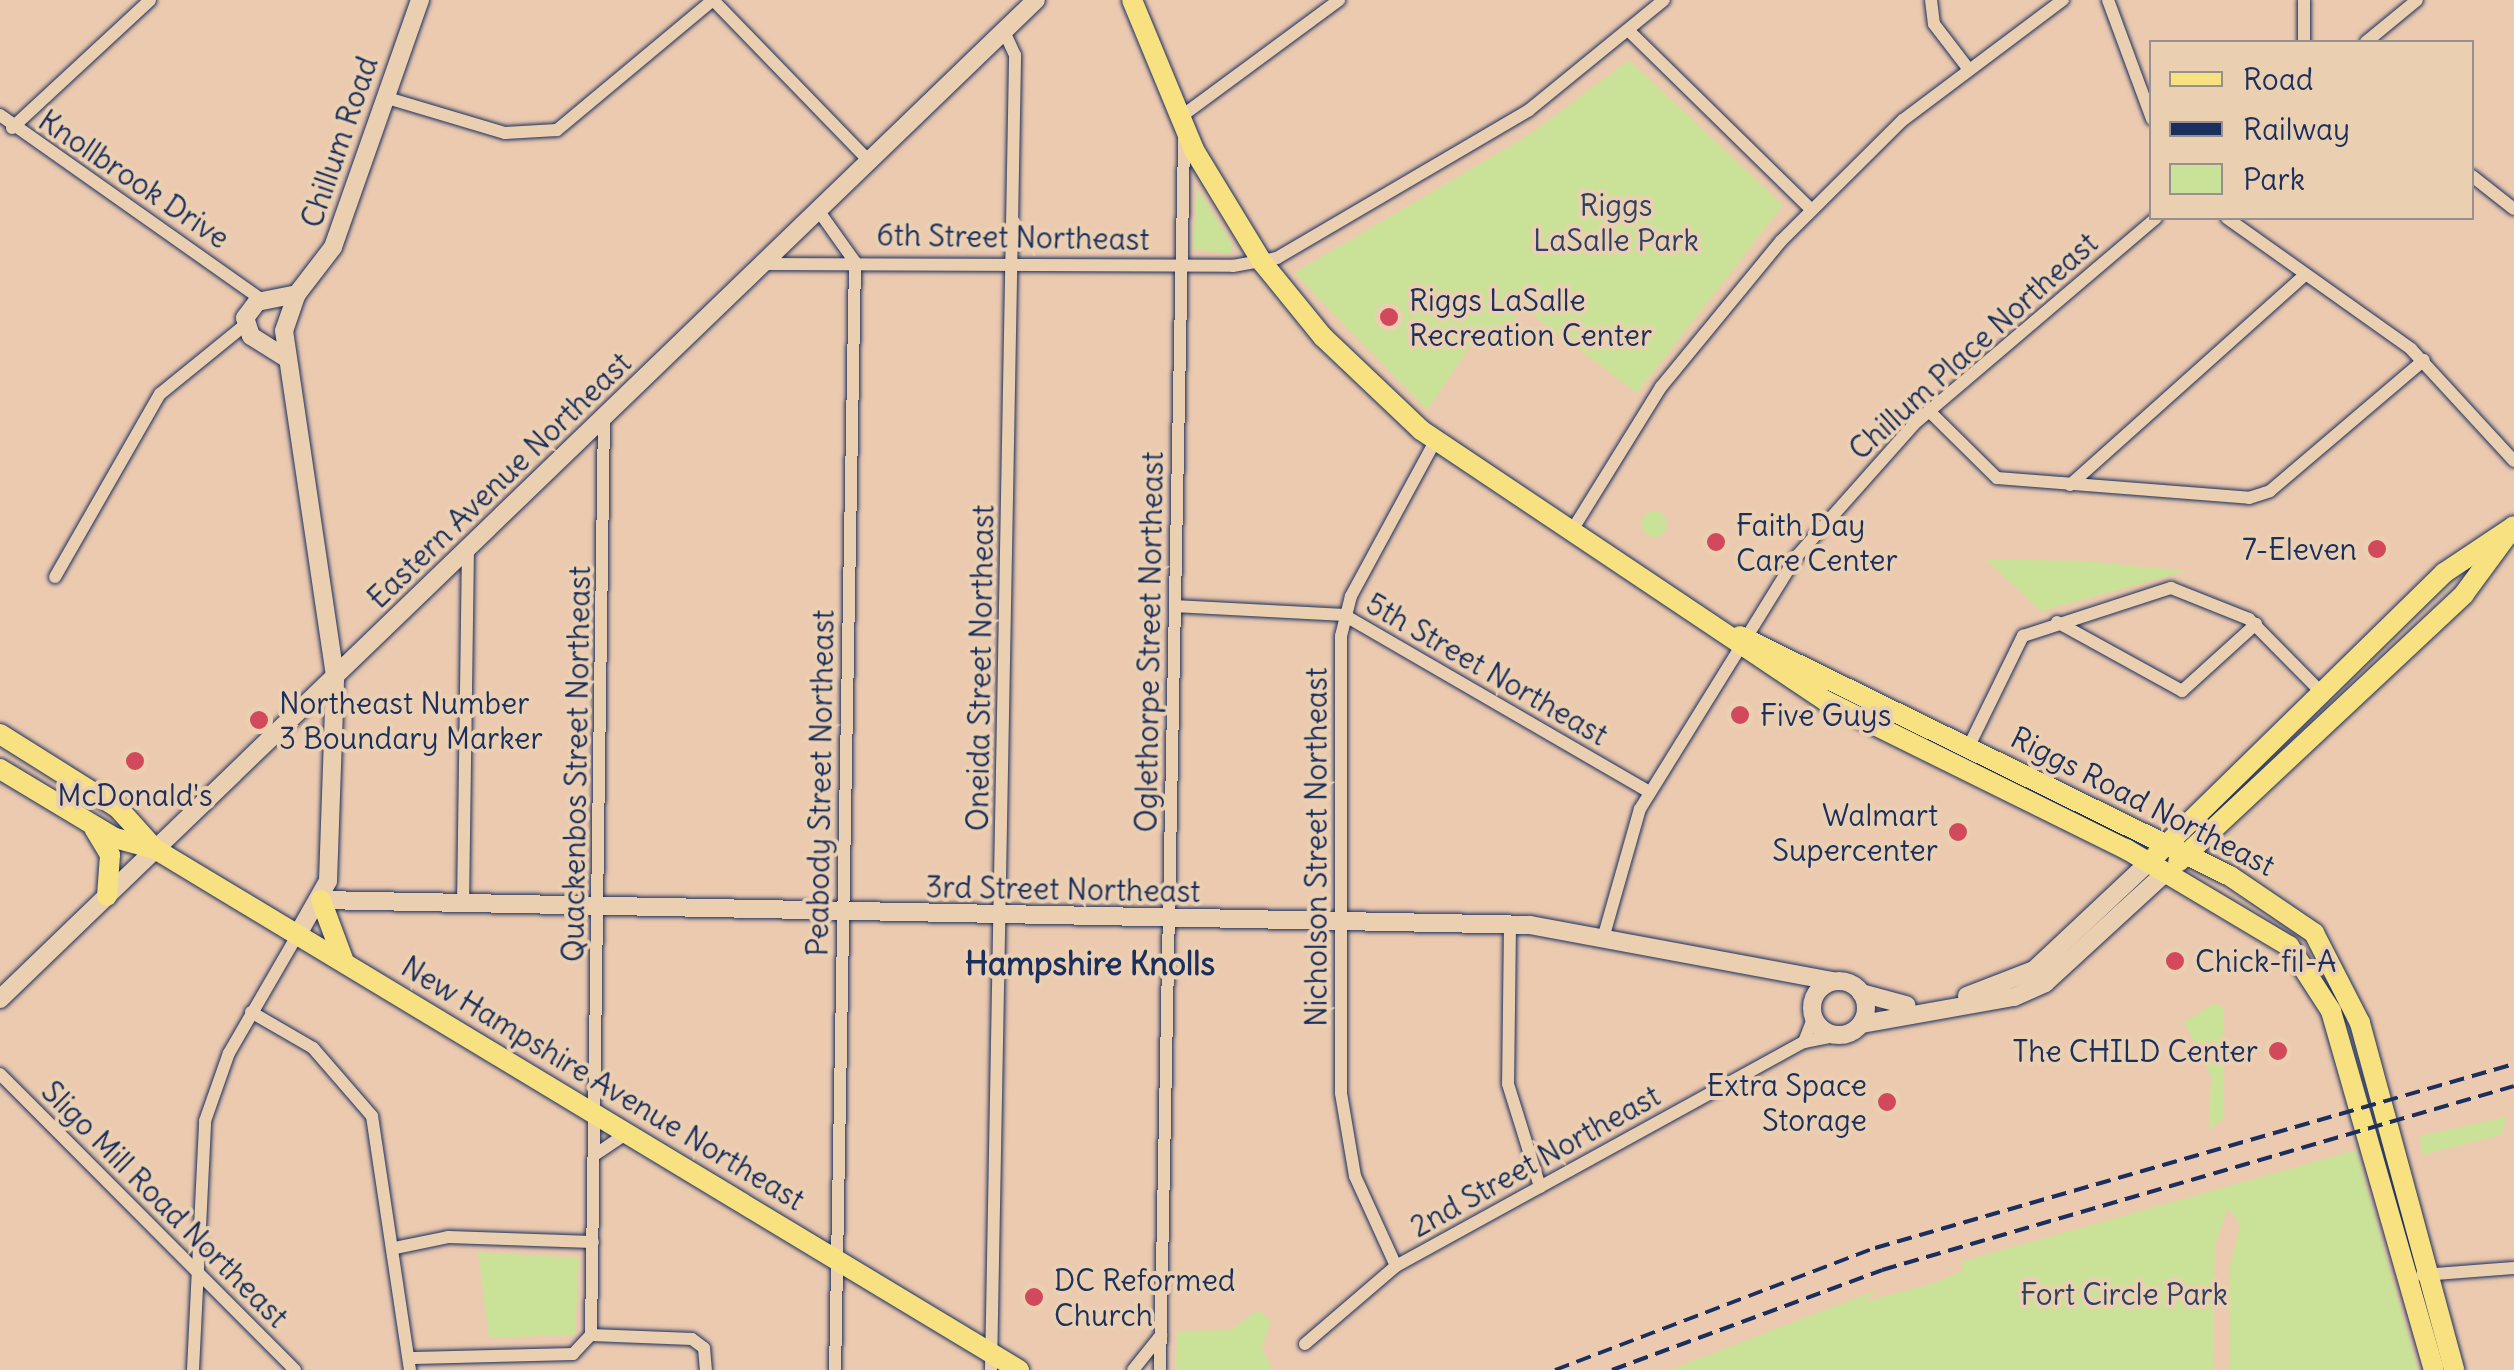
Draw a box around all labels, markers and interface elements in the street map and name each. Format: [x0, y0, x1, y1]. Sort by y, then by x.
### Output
legend [2149, 40, 2474, 220]
street label: Chillum Road [293, 52, 385, 232]
text: Road [2243, 60, 2313, 98]
street label: Knollbrook Drive [32, 102, 236, 256]
text: Railway [2243, 110, 2350, 148]
text: Park [2243, 160, 2305, 198]
park label: Riggs LaSalle Park [1533, 187, 1699, 258]
street label: 6th Street Northeast [876, 217, 1150, 257]
street label: Chillum Place Northeast [1841, 225, 2105, 467]
place label: Riggs LaSalle Recreation Center [1409, 282, 1652, 352]
marker: Riggs LaSalle Recreation Center [1378, 306, 1400, 328]
street label: Eastern Avenue Northeast [360, 345, 638, 615]
street label: Oglethorpe Street Northeast [1128, 451, 1170, 833]
street label: Oneida Street Northeast [959, 504, 1001, 832]
place label: Faith Day Care Center [1736, 507, 1898, 578]
marker: Faith Day Care Center [1705, 531, 1727, 553]
place label: 7-Eleven [2242, 531, 2357, 567]
marker: 7-Eleven [2366, 538, 2388, 560]
street label: Quackenbos Street Northeast [555, 566, 597, 962]
street label: 5th Street Northeast [1360, 585, 1614, 753]
street label: Peabody Street Northeast [799, 609, 841, 957]
street label: Nicholson Street Northeast [1298, 667, 1334, 1027]
place label: Northeast Number 3 Boundary Marker [279, 685, 543, 756]
place label: Five Guys [1760, 697, 1891, 733]
marker: Five Guys [1729, 704, 1751, 726]
marker: Northeast Number 3 Boundary Marker [248, 709, 270, 731]
street label: Riggs Road Northeast [2005, 719, 2281, 883]
marker: McDonald's [124, 750, 146, 772]
place label: McDonald's [57, 777, 213, 813]
place label: Walmart Supercenter [1772, 797, 1938, 868]
marker: Walmart Supercenter [1947, 821, 1969, 843]
street label: 3rd Street Northeast [925, 869, 1201, 909]
place label: Chick-fil-A [2195, 943, 2337, 979]
district label: Hampshire Knolls [965, 945, 1215, 983]
street label: New Hampshire Avenue Northeast [395, 948, 811, 1218]
marker: Chick-fil-A [2164, 950, 2186, 972]
place label: The CHILD Center [2012, 1033, 2258, 1069]
marker: The CHILD Center [2267, 1040, 2289, 1062]
place label: Extra Space Storage [1707, 1067, 1867, 1138]
street label: Sligo Mill Road Northeast [34, 1073, 296, 1335]
street label: 2nd Street Northeast [1404, 1077, 1666, 1245]
marker: Extra Space Storage [1876, 1091, 1898, 1113]
place label: DC Reformed Church [1054, 1262, 1235, 1332]
park label: Fort Circle Park [2020, 1276, 2228, 1312]
marker: DC Reformed Church [1023, 1286, 1045, 1308]

